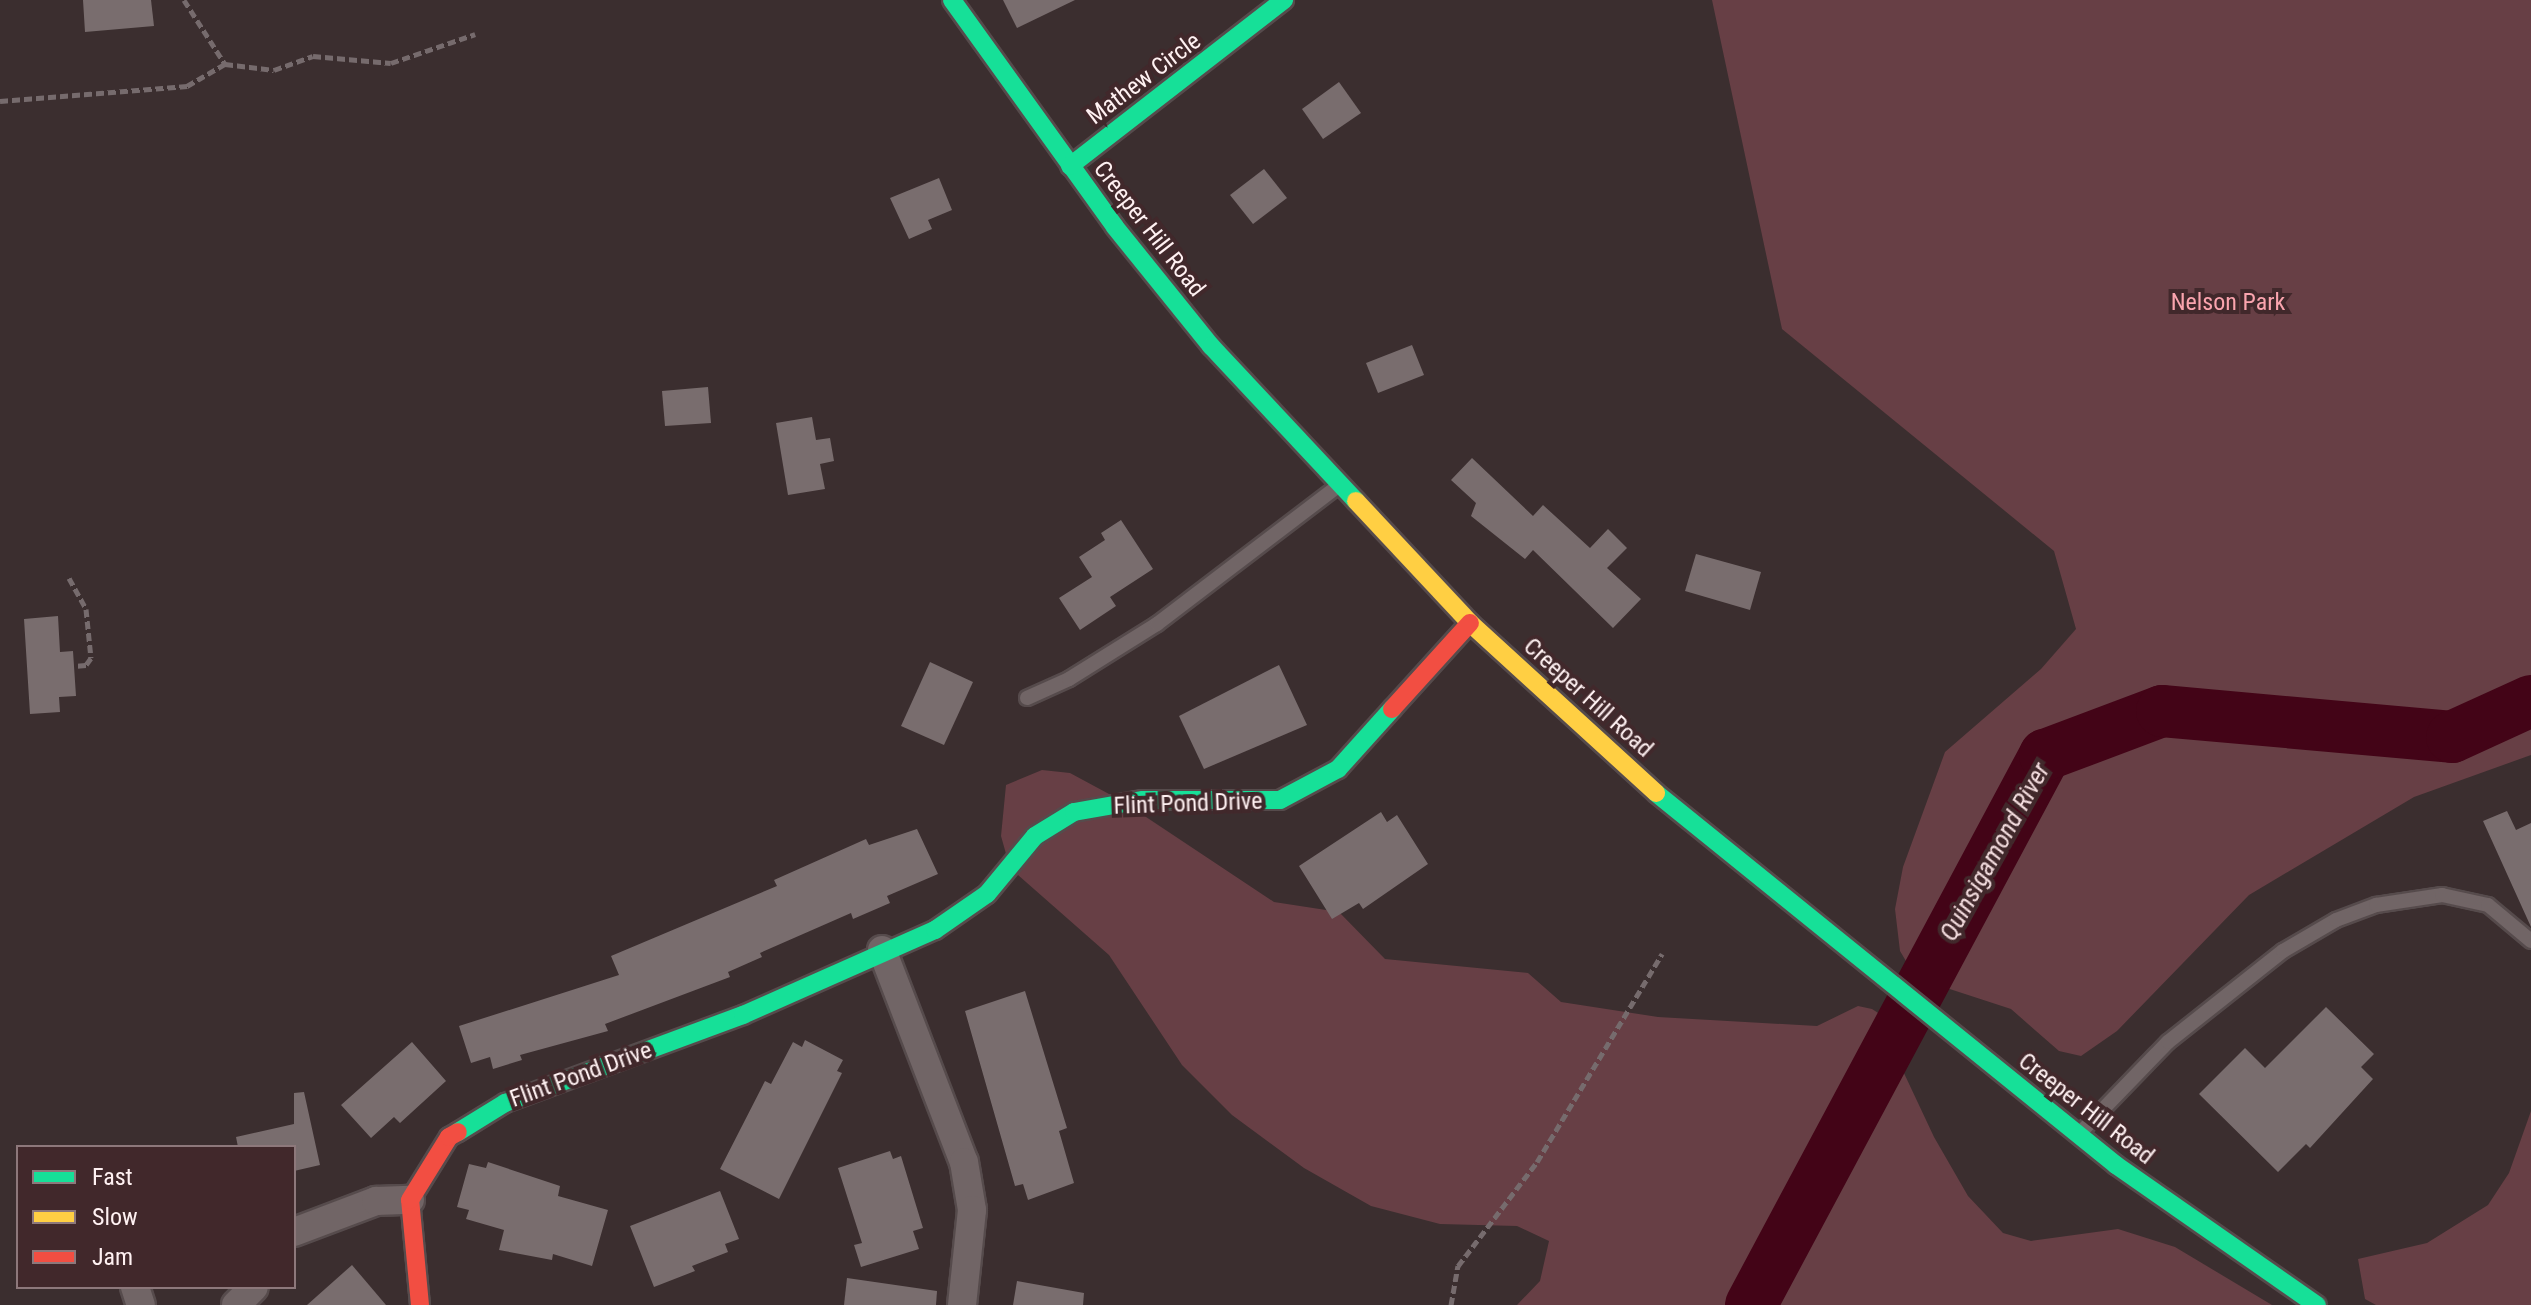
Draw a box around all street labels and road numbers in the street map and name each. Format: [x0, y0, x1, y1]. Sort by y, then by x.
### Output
street label: Mathew Circle [1082, 27, 1206, 131]
street label: Creeper Hill Road [1087, 155, 1211, 303]
street label: Creeper Hill Road [1517, 632, 1659, 764]
street label: Flint Pond Drive [1113, 787, 1263, 821]
street label: Flint Pond Drive [506, 1036, 656, 1114]
street label: Creeper Hill Road [2012, 1047, 2160, 1171]

